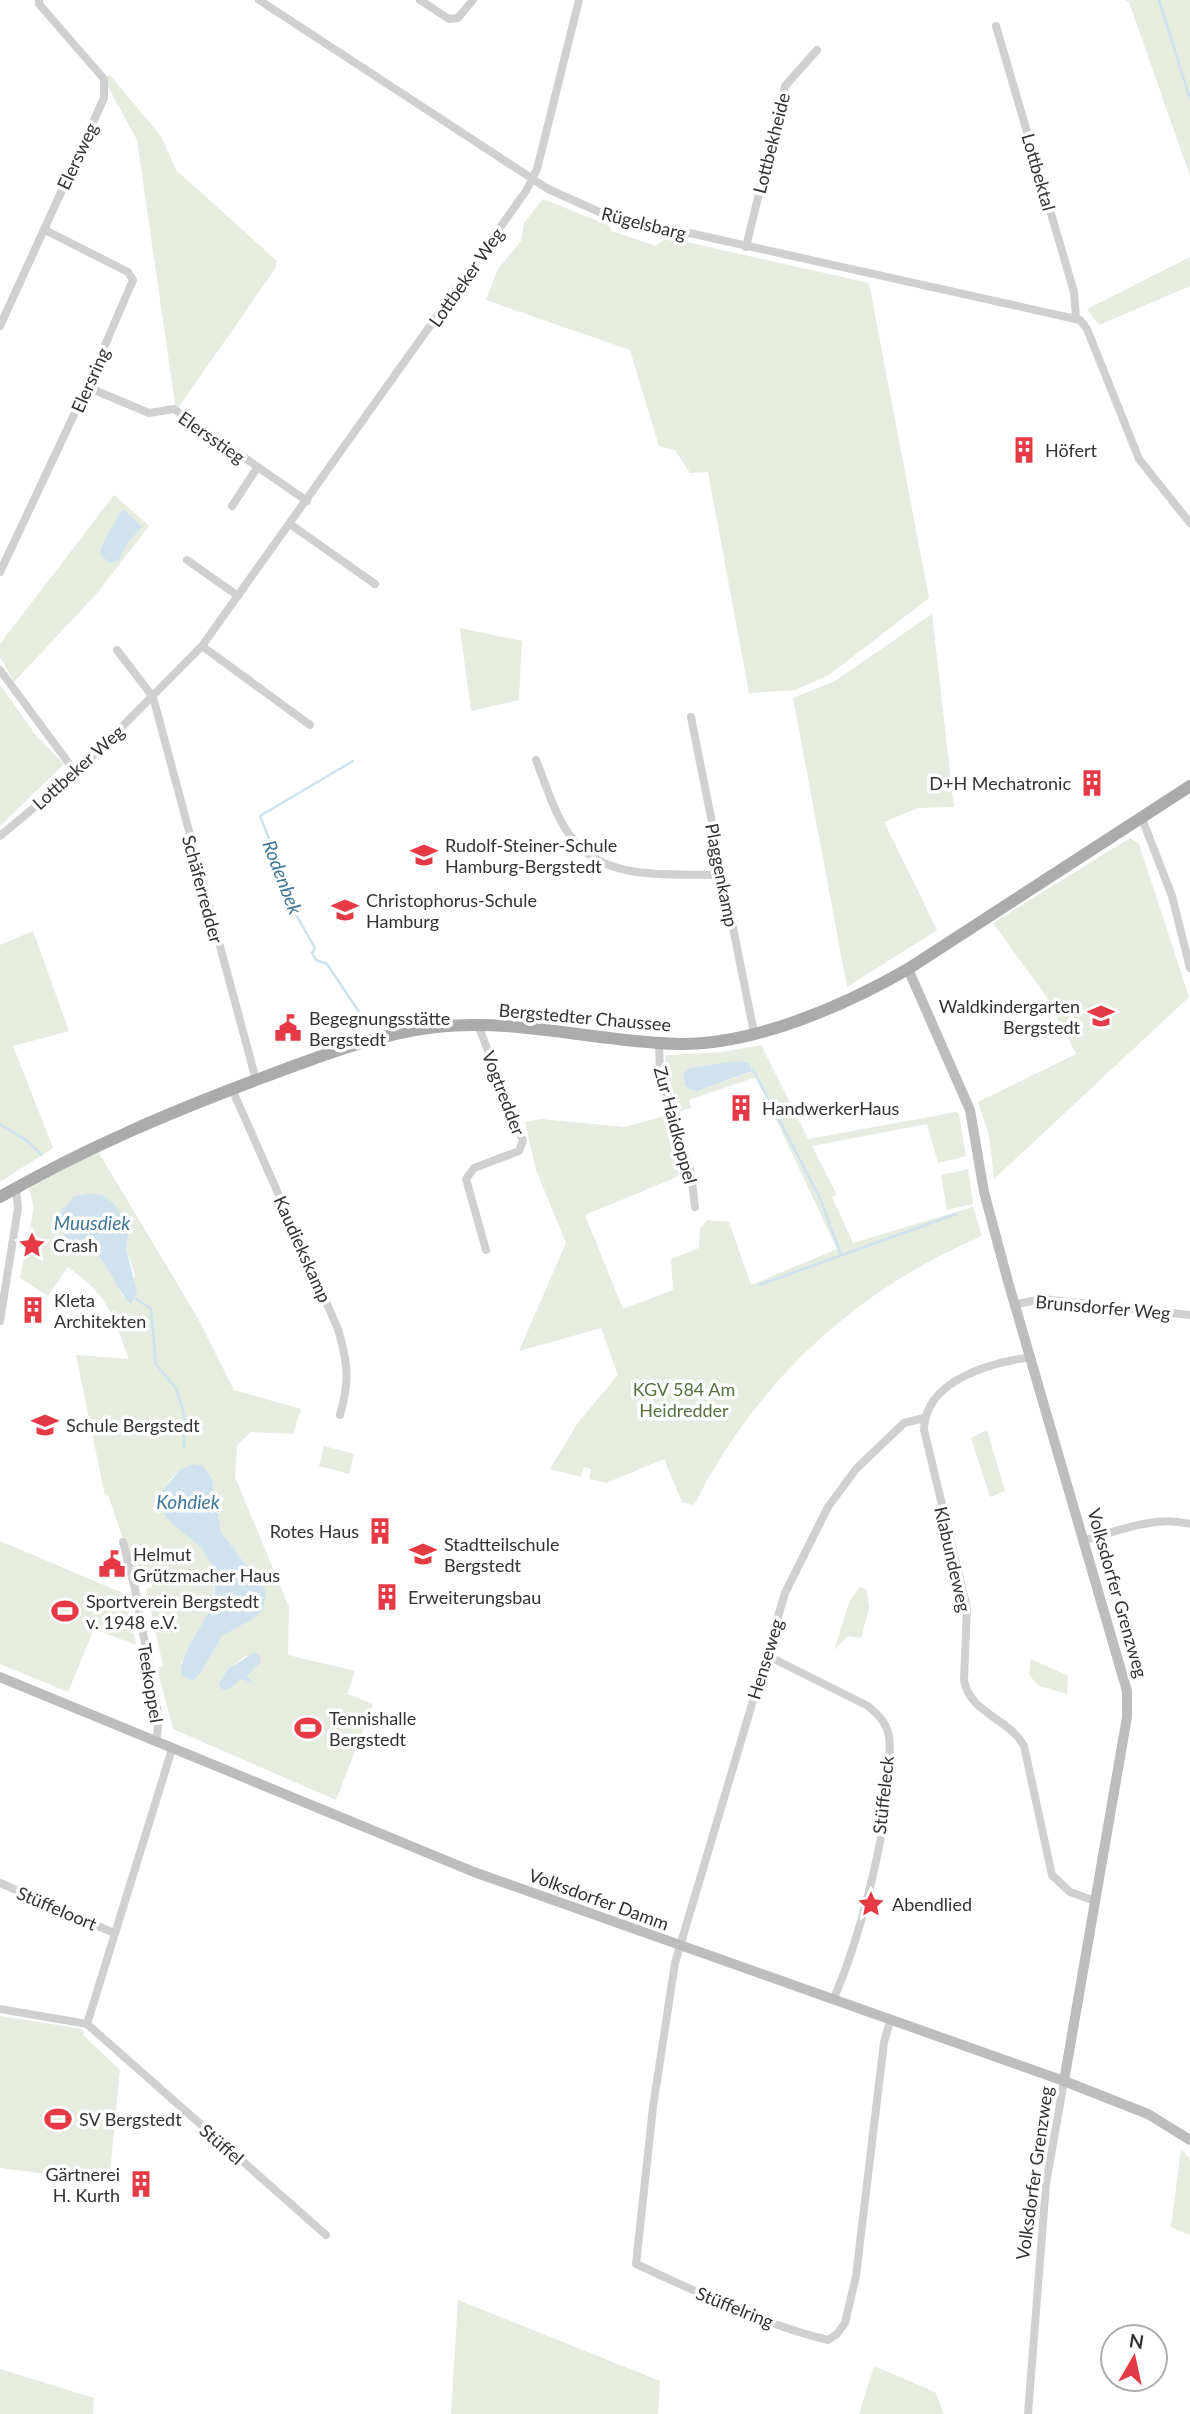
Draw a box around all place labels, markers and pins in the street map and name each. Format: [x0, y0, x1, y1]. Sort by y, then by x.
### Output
building icon: Höfert [1009, 435, 1039, 465]
place label: Höfert [1045, 439, 1098, 461]
building icon: D+H Mechatronic [1077, 768, 1107, 798]
place label: D+H Mechatronic [929, 772, 1071, 794]
place label: Rudolf-Steiner-Schule Hamburg-Bergstedt [445, 834, 617, 877]
school or university icon: Rudolf-Steiner-Schule Hamburg-Bergstedt [409, 840, 439, 870]
place label: Christophorus-Schule Hamburg [366, 889, 537, 932]
school or university icon: Christophorus-Schule Hamburg [330, 895, 360, 925]
place label: Waldkindergarten Bergstedt [939, 995, 1081, 1038]
school or university icon: Waldkindergarten Bergstedt [1086, 1001, 1116, 1031]
place label: Begegnungsstätte Bergstedt [309, 1007, 450, 1050]
public building icon: Begegnungsstätte Bergstedt [273, 1013, 303, 1043]
building icon: HandwerkerHaus [726, 1093, 756, 1123]
place label: HandwerkerHaus [762, 1097, 900, 1119]
place icon: Crash [17, 1230, 47, 1260]
place label: Crash [53, 1234, 98, 1256]
place label: Kleta Architekten [54, 1289, 146, 1332]
building icon: Kleta Architekten [18, 1295, 48, 1325]
school or university icon: Schule Bergstedt [30, 1410, 60, 1440]
place label: Schule Bergstedt [66, 1414, 200, 1436]
building icon: Rotes Haus [365, 1516, 395, 1546]
place label: Rotes Haus [270, 1520, 359, 1542]
place label: Stadtteilschule Bergstedt [444, 1533, 559, 1576]
school or university icon: Stadtteilschule Bergstedt [408, 1539, 438, 1569]
place label: Helmut Grützmacher Haus [133, 1543, 280, 1586]
public building icon: Helmut Grützmacher Haus [97, 1549, 127, 1579]
building icon: Erweiterungsbau [372, 1582, 402, 1612]
place label: Erweiterungsbau [408, 1586, 541, 1608]
place label: Sportverein Bergstedt v. 1948 e.V. [86, 1590, 260, 1633]
sports icon: Sportverein Bergstedt v. 1948 e.V. [50, 1596, 80, 1626]
place label: Tennishalle Bergstedt [329, 1707, 416, 1750]
sports icon: Tennishalle Bergstedt [293, 1713, 323, 1743]
place icon: Abendlied [856, 1889, 886, 1919]
place label: Abendlied [892, 1893, 972, 1915]
sports icon: SV Bergstedt [43, 2104, 73, 2134]
place label: SV Bergstedt [79, 2108, 182, 2130]
place label: Gärtnerei H. Kurth [45, 2163, 120, 2206]
building icon: Gärtnerei H. Kurth [126, 2169, 156, 2199]

